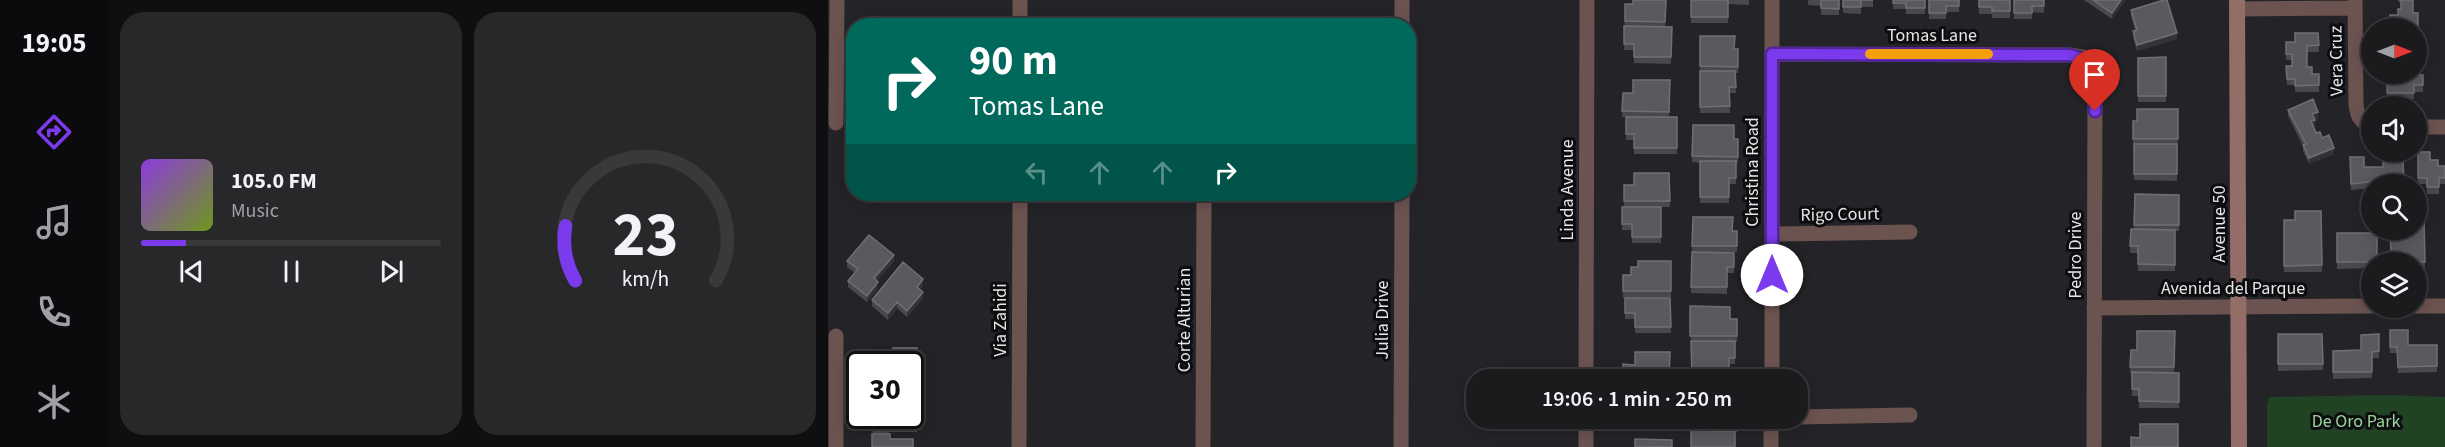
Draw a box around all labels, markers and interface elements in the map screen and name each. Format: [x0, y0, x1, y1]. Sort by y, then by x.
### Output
north arrow [2361, 18, 2427, 84]
map controls [2361, 18, 2427, 318]
street label: Tomas Lane [1887, 23, 1977, 48]
text: 19:05 [21, 24, 87, 63]
street label: Vera Cruz [2323, 25, 2350, 96]
text: 90 m [969, 31, 1058, 91]
icon: right [870, 42, 948, 120]
pin [2069, 49, 2120, 111]
icon: arrive [2078, 58, 2111, 91]
text: Tomas Lane [969, 87, 1104, 126]
button: sound [2361, 96, 2427, 162]
icon: directions [33, 111, 75, 153]
street label: Christina Road [1740, 117, 1765, 227]
street label: Linda Avenue [1555, 139, 1580, 241]
icon: left [1020, 156, 1053, 189]
icon: ahead [1083, 156, 1116, 189]
icon: ahead [1146, 156, 1179, 189]
icon: right [1209, 156, 1242, 189]
text: 105.0 FM [231, 165, 317, 197]
button: search [2361, 174, 2427, 240]
street label: Avenue 50 [2207, 185, 2232, 262]
text: 23 [612, 191, 678, 280]
text: Music [231, 197, 279, 225]
icon: music [33, 201, 75, 243]
street label: Rigo Court [1800, 201, 1880, 228]
street label: Pedro Drive [2063, 211, 2088, 299]
position arrow [1740, 243, 1804, 307]
button: layers [2361, 252, 2427, 318]
icon: previous [175, 255, 208, 288]
icon: pause [275, 255, 308, 288]
icon: next [375, 255, 408, 288]
text: km/h [621, 264, 669, 295]
street label: Corte Alturian [1172, 268, 1197, 372]
street label: Avenida del Parque [2161, 276, 2305, 301]
street label: Julia Drive [1370, 280, 1395, 360]
street label: Via Zahidi [988, 283, 1013, 357]
icon: phone [33, 291, 75, 333]
speed limit sign: 30 [846, 351, 924, 429]
icon: climate [33, 381, 75, 423]
text: 19:06 · 1 min · 250 m [1542, 383, 1732, 415]
park label: De Oro Park [2312, 409, 2400, 434]

